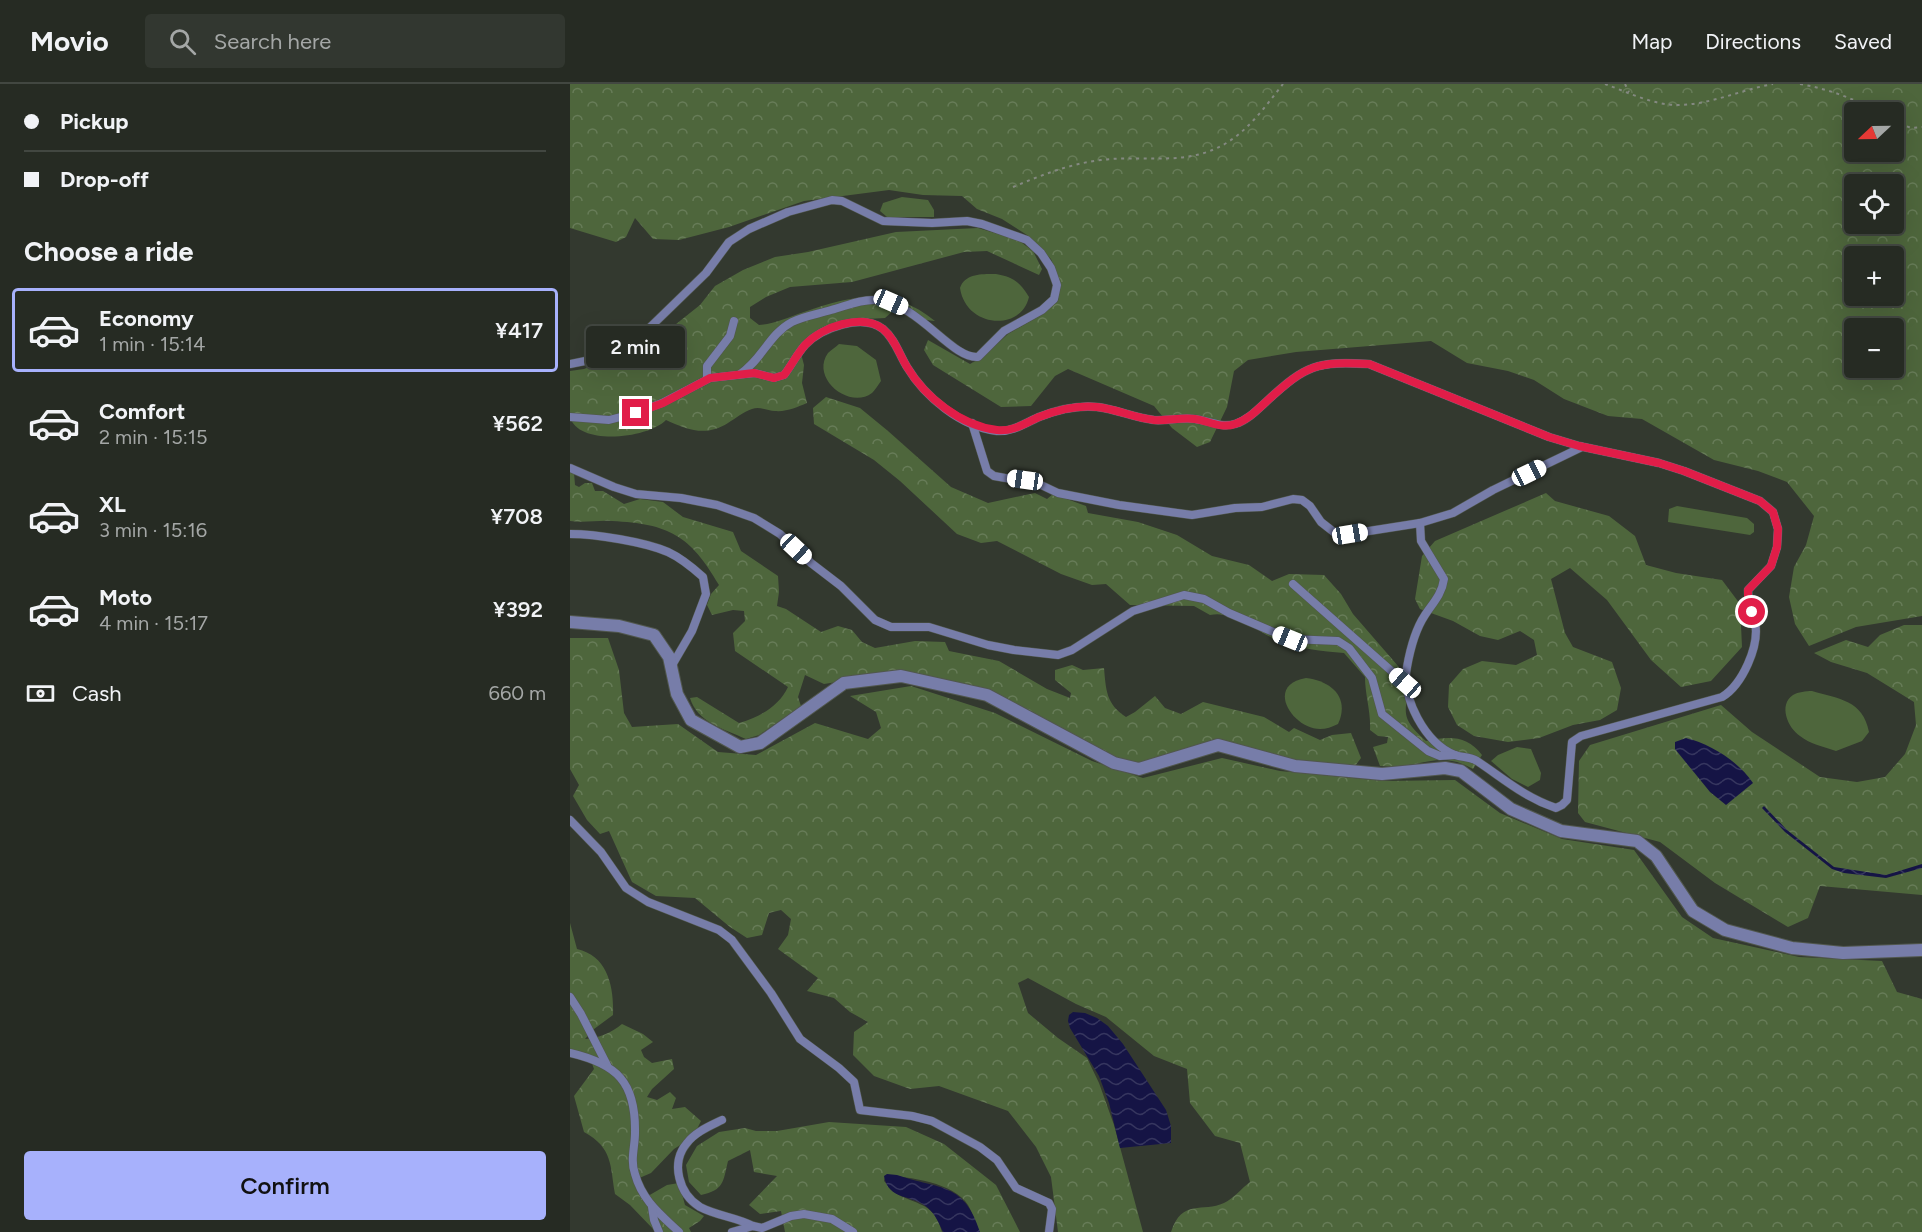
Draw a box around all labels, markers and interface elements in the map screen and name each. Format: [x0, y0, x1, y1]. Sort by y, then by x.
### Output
search box [145, 14, 565, 68]
text: Movio [30, 24, 109, 58]
icon: search [166, 25, 199, 58]
text: Search here [214, 28, 331, 55]
text: Map [1631, 29, 1672, 54]
text: Directions [1705, 29, 1801, 54]
text: Saved [1834, 29, 1892, 54]
north arrow [1844, 102, 1904, 162]
map controls [1844, 102, 1904, 378]
text: Pickup [60, 108, 129, 135]
text: Drop-off [60, 166, 149, 193]
button: locate [1844, 174, 1904, 234]
text: Choose a ride [24, 235, 193, 268]
button: + [1844, 246, 1904, 306]
car [871, 286, 911, 318]
icon: car [27, 303, 81, 357]
text: Economy [99, 305, 194, 332]
text: ¥417 [495, 317, 543, 344]
button: − [1844, 318, 1904, 378]
callout: 2 min [586, 326, 686, 368]
text: 1 min · 15:14 [99, 332, 205, 356]
text: 2 min [611, 335, 660, 359]
icon: car [27, 396, 81, 450]
text: Comfort [99, 398, 185, 425]
route end [622, 399, 649, 426]
text: ¥562 [492, 410, 543, 437]
text: 2 min · 15:15 [99, 425, 207, 449]
car [1509, 457, 1549, 489]
car [1006, 469, 1044, 491]
icon: car [27, 489, 81, 543]
text: XL [99, 491, 126, 518]
text: ¥708 [491, 503, 543, 530]
text: 3 min · 15:16 [99, 518, 207, 542]
car [1331, 522, 1369, 546]
car [777, 530, 815, 568]
icon: car [27, 582, 81, 636]
text: Moto [99, 584, 152, 611]
text: ¥392 [493, 596, 543, 623]
route start [1738, 598, 1765, 625]
text: 4 min · 15:17 [99, 611, 208, 635]
car [1270, 624, 1310, 654]
car [1386, 664, 1424, 702]
icon: cash [24, 677, 57, 710]
text: Cash [72, 680, 122, 707]
text: 660 m [489, 681, 546, 705]
button: Confirm [24, 1151, 546, 1220]

